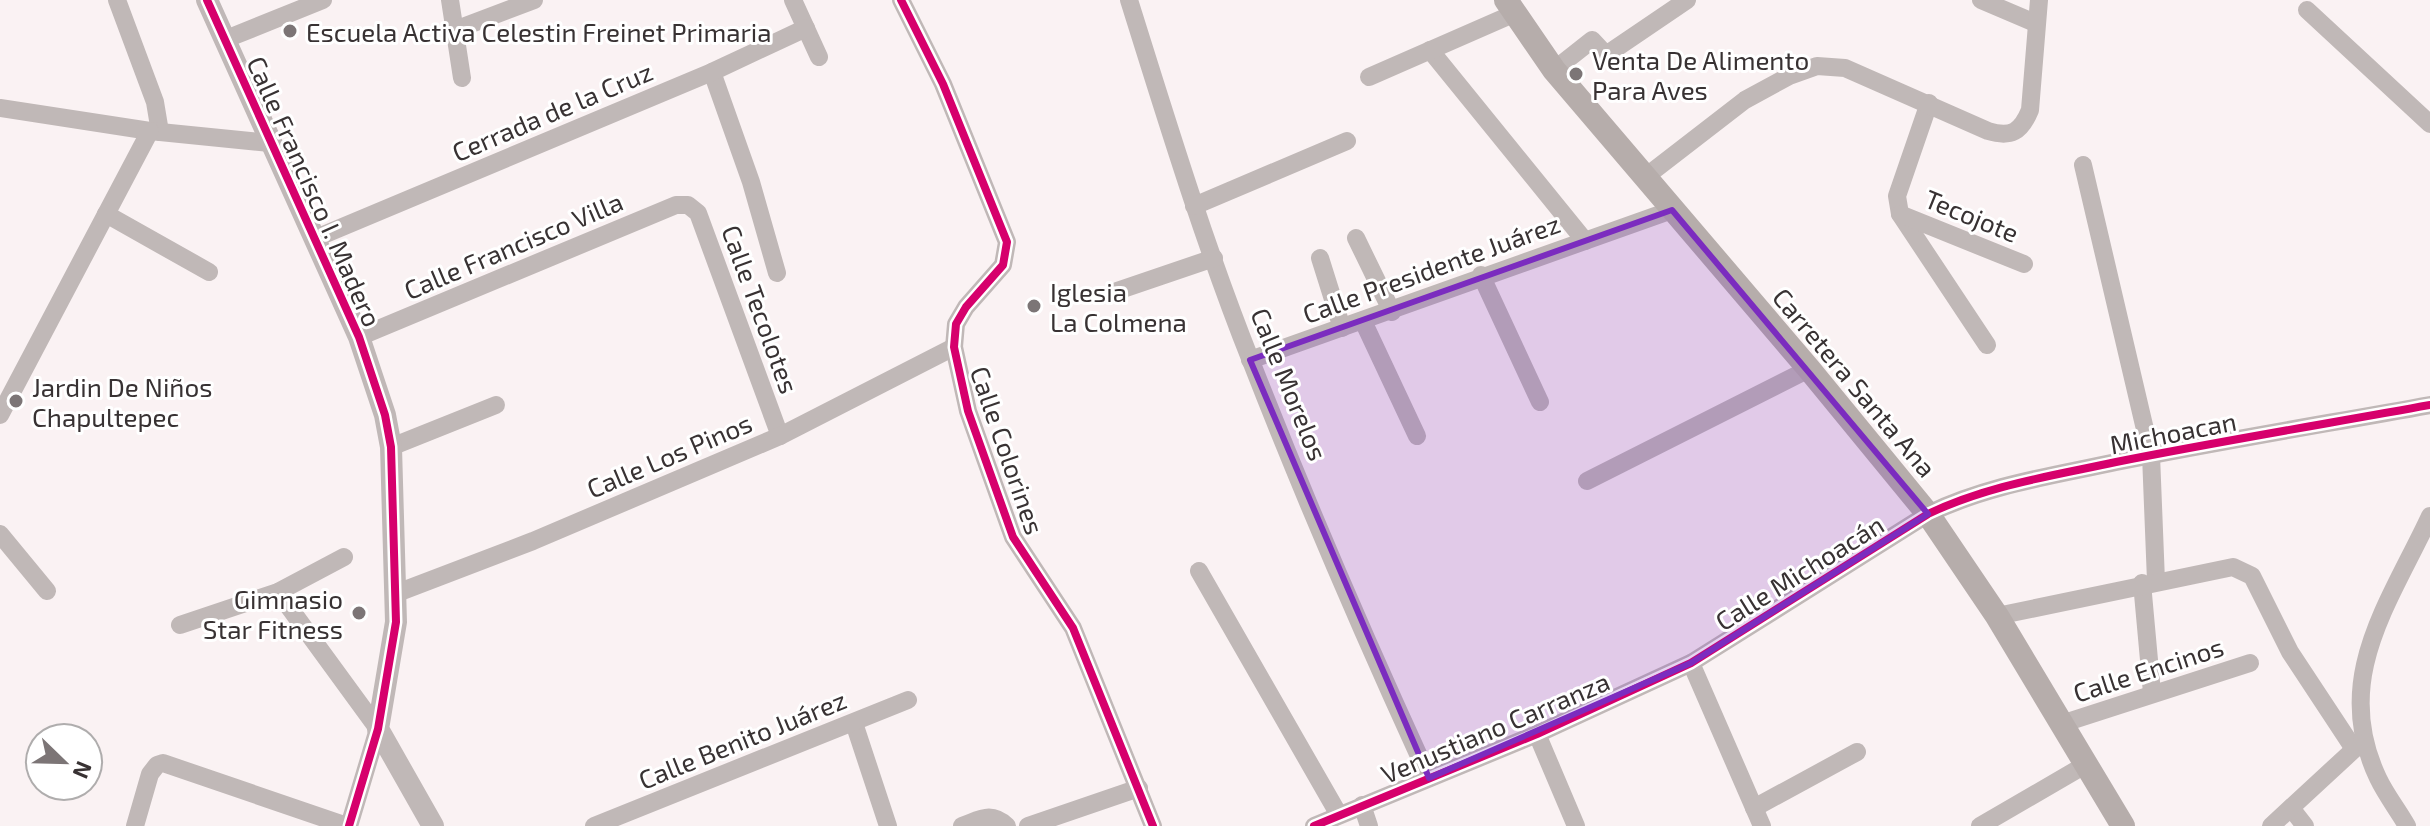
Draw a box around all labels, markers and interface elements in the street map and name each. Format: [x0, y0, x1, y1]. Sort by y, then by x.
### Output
place label: Escuela Activa Celestin Freinet Primaria [306, 16, 772, 47]
marker: Escuela Activa Celestin Freinet Primaria [281, 22, 299, 40]
place label: Venta De Alimento Para Aves [1592, 44, 1809, 105]
street label: Calle Francisco I. Madero [241, 51, 389, 331]
street label: Cerrada de la Cruz [447, 55, 657, 167]
marker: Venta De Alimento Para Aves [1567, 65, 1585, 83]
street label: Tecojote [1921, 182, 2023, 248]
street label: Calle Francisco Villa [399, 185, 627, 305]
street label: Calle Presidente Juárez [1298, 207, 1564, 329]
street label: Calle Tecolotes [716, 221, 806, 397]
place label: Iglesia La Colmena [1050, 276, 1187, 337]
street label: Carretera Santa Ana [1767, 281, 1943, 483]
marker: Iglesia La Colmena [1025, 297, 1043, 315]
street label: Calle Morelos [1245, 303, 1335, 465]
street label: Calle Colorines [965, 362, 1051, 538]
place label: Jardin De Niños Chapultepec [32, 371, 212, 432]
marker: Jardin De Niños Chapultepec [7, 392, 25, 410]
street label: Michoacan [2107, 405, 2239, 459]
street label: Calle Los Pinos [582, 406, 756, 504]
street label: Calle Michoacán [1709, 508, 1889, 636]
place label: Gimnasio Star Fitness [203, 583, 343, 644]
marker: Gimnasio Star Fitness [350, 604, 368, 622]
street label: Calle Encinos [2069, 630, 2227, 708]
street label: Venustiano Carranza [1376, 665, 1614, 789]
street label: Calle Benito Juárez [634, 683, 850, 795]
north arrow [24, 722, 104, 802]
text: N [68, 758, 98, 783]

